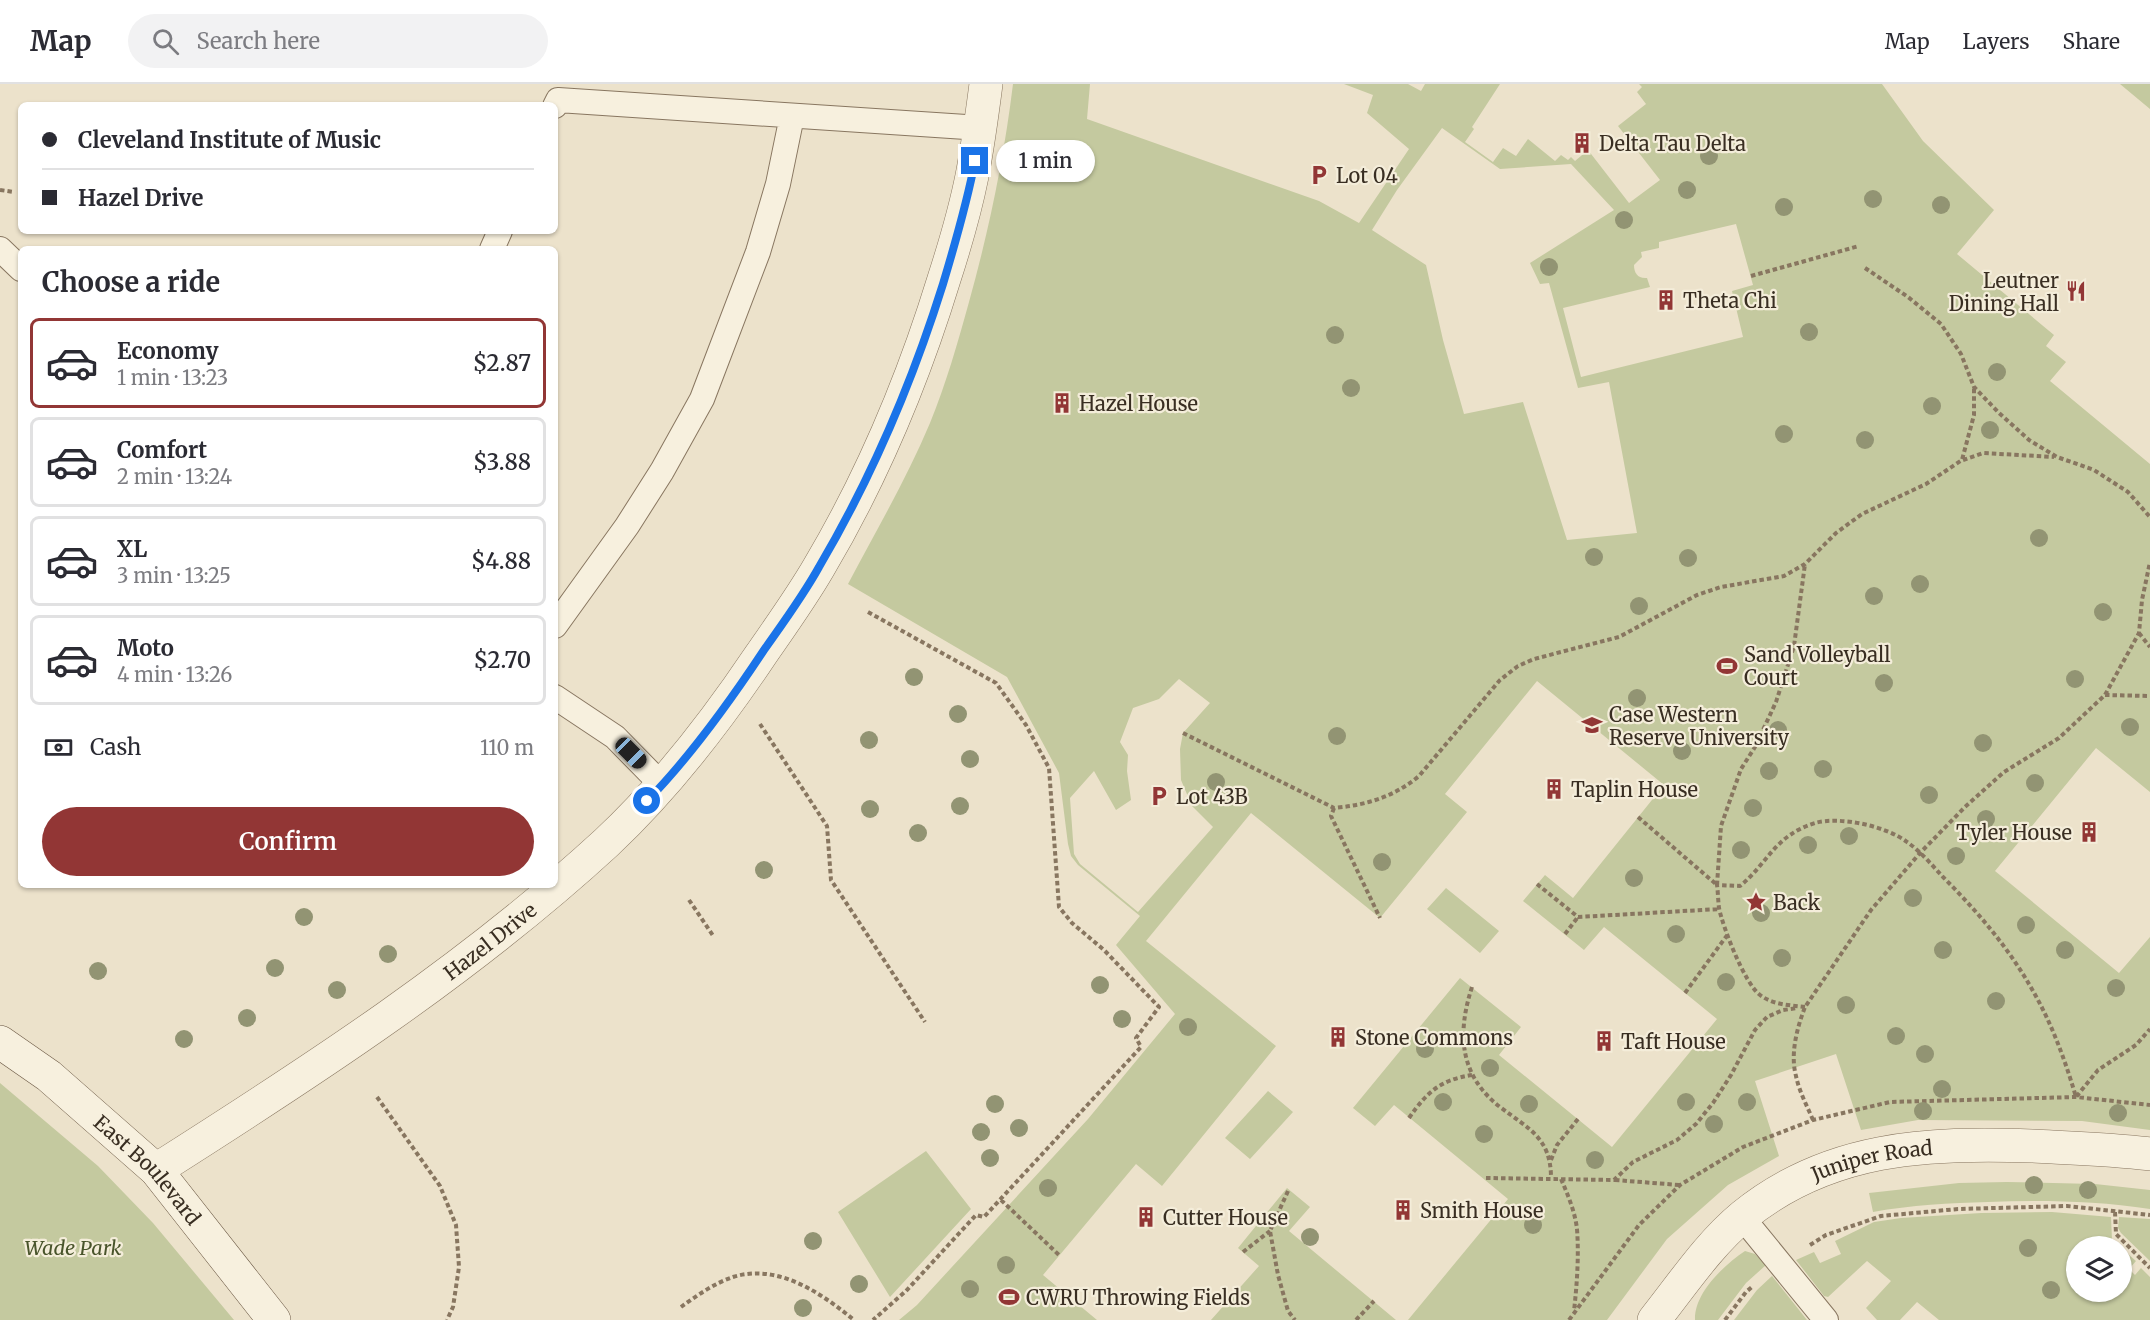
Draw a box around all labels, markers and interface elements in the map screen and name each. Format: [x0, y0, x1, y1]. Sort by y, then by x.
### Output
search box [128, 14, 548, 68]
text: Map [30, 23, 92, 59]
icon: search [149, 25, 182, 58]
text: Search here [197, 27, 320, 55]
text: Map [1885, 28, 1930, 55]
text: Layers [1963, 28, 2030, 55]
text: Share [2063, 28, 2120, 55]
text: Cleveland Institute of Music [78, 126, 381, 154]
building icon: Delta Tau Delta [1570, 131, 1594, 155]
place label: Delta Tau Delta [1599, 131, 1746, 156]
callout: 1 min [996, 140, 1095, 182]
route end [961, 147, 988, 174]
text: 1 min [1019, 148, 1072, 173]
parking icon: Lot 04 [1307, 163, 1331, 187]
place label: Lot 04 [1336, 163, 1398, 188]
text: Hazel Drive [78, 184, 203, 212]
text: Choose a ride [42, 265, 220, 299]
place label: Leutner Dining Hall [1949, 268, 2059, 316]
restaurant icon: Leutner Dining Hall [2064, 279, 2088, 303]
building icon: Theta Chi [1654, 288, 1678, 312]
place label: Theta Chi [1683, 288, 1777, 313]
icon: car [45, 336, 99, 390]
text: Economy [117, 337, 218, 365]
text: $2.87 [473, 349, 531, 377]
text: 1 min · 13:23 [117, 365, 228, 390]
building icon: Hazel House [1050, 391, 1074, 415]
place label: Hazel House [1079, 391, 1198, 416]
icon: car [45, 435, 99, 489]
text: Comfort [117, 436, 207, 464]
text: $3.88 [473, 448, 531, 476]
text: 2 min · 13:24 [117, 464, 232, 489]
icon: car [45, 534, 99, 588]
text: XL [117, 535, 147, 563]
text: $4.88 [471, 547, 531, 575]
text: 3 min · 13:25 [117, 563, 231, 588]
icon: car [45, 633, 99, 687]
text: Moto [117, 634, 174, 662]
place label: Sand Volleyball Court [1744, 642, 1890, 690]
text: $2.70 [474, 646, 531, 674]
sports icon: Sand Volleyball Court [1715, 654, 1739, 678]
text: 4 min · 13:26 [117, 662, 232, 687]
place label: Case Western Reserve University [1609, 702, 1789, 750]
school or university icon: Case Western Reserve University [1580, 713, 1604, 737]
icon: cash [42, 731, 75, 764]
text: Cash [90, 733, 141, 761]
car [612, 734, 650, 772]
text: 110 m [480, 735, 534, 760]
building icon: Taplin House [1542, 777, 1566, 801]
place label: Taplin House [1571, 777, 1698, 802]
parking icon: Lot 43B [1147, 784, 1171, 808]
place label: Lot 43B [1176, 784, 1248, 809]
route start [633, 787, 660, 814]
button: Confirm [42, 807, 534, 876]
place label: Tyler House [1956, 820, 2072, 845]
building icon: Tyler House [2077, 820, 2101, 844]
place icon: Back [1744, 890, 1768, 914]
place label: Back [1773, 890, 1821, 915]
street label: Hazel Drive [438, 897, 541, 985]
building icon: Stone Commons [1326, 1025, 1350, 1049]
place label: Stone Commons [1355, 1025, 1513, 1050]
building icon: Taft House [1592, 1029, 1616, 1053]
place label: Taft House [1621, 1029, 1726, 1054]
street label: East Boulevard [89, 1109, 207, 1230]
street label: Juniper Road [1806, 1134, 1933, 1186]
building icon: Smith House [1391, 1198, 1415, 1222]
place label: Smith House [1420, 1198, 1543, 1223]
building icon: Cutter House [1134, 1205, 1158, 1229]
place label: Cutter House [1163, 1205, 1288, 1230]
park label: Wade Park [24, 1235, 122, 1260]
map controls [2066, 1236, 2132, 1302]
button: layers [2066, 1236, 2132, 1302]
sports icon: CWRU Throwing Fields [997, 1285, 1021, 1309]
place label: CWRU Throwing Fields [1026, 1285, 1250, 1310]

